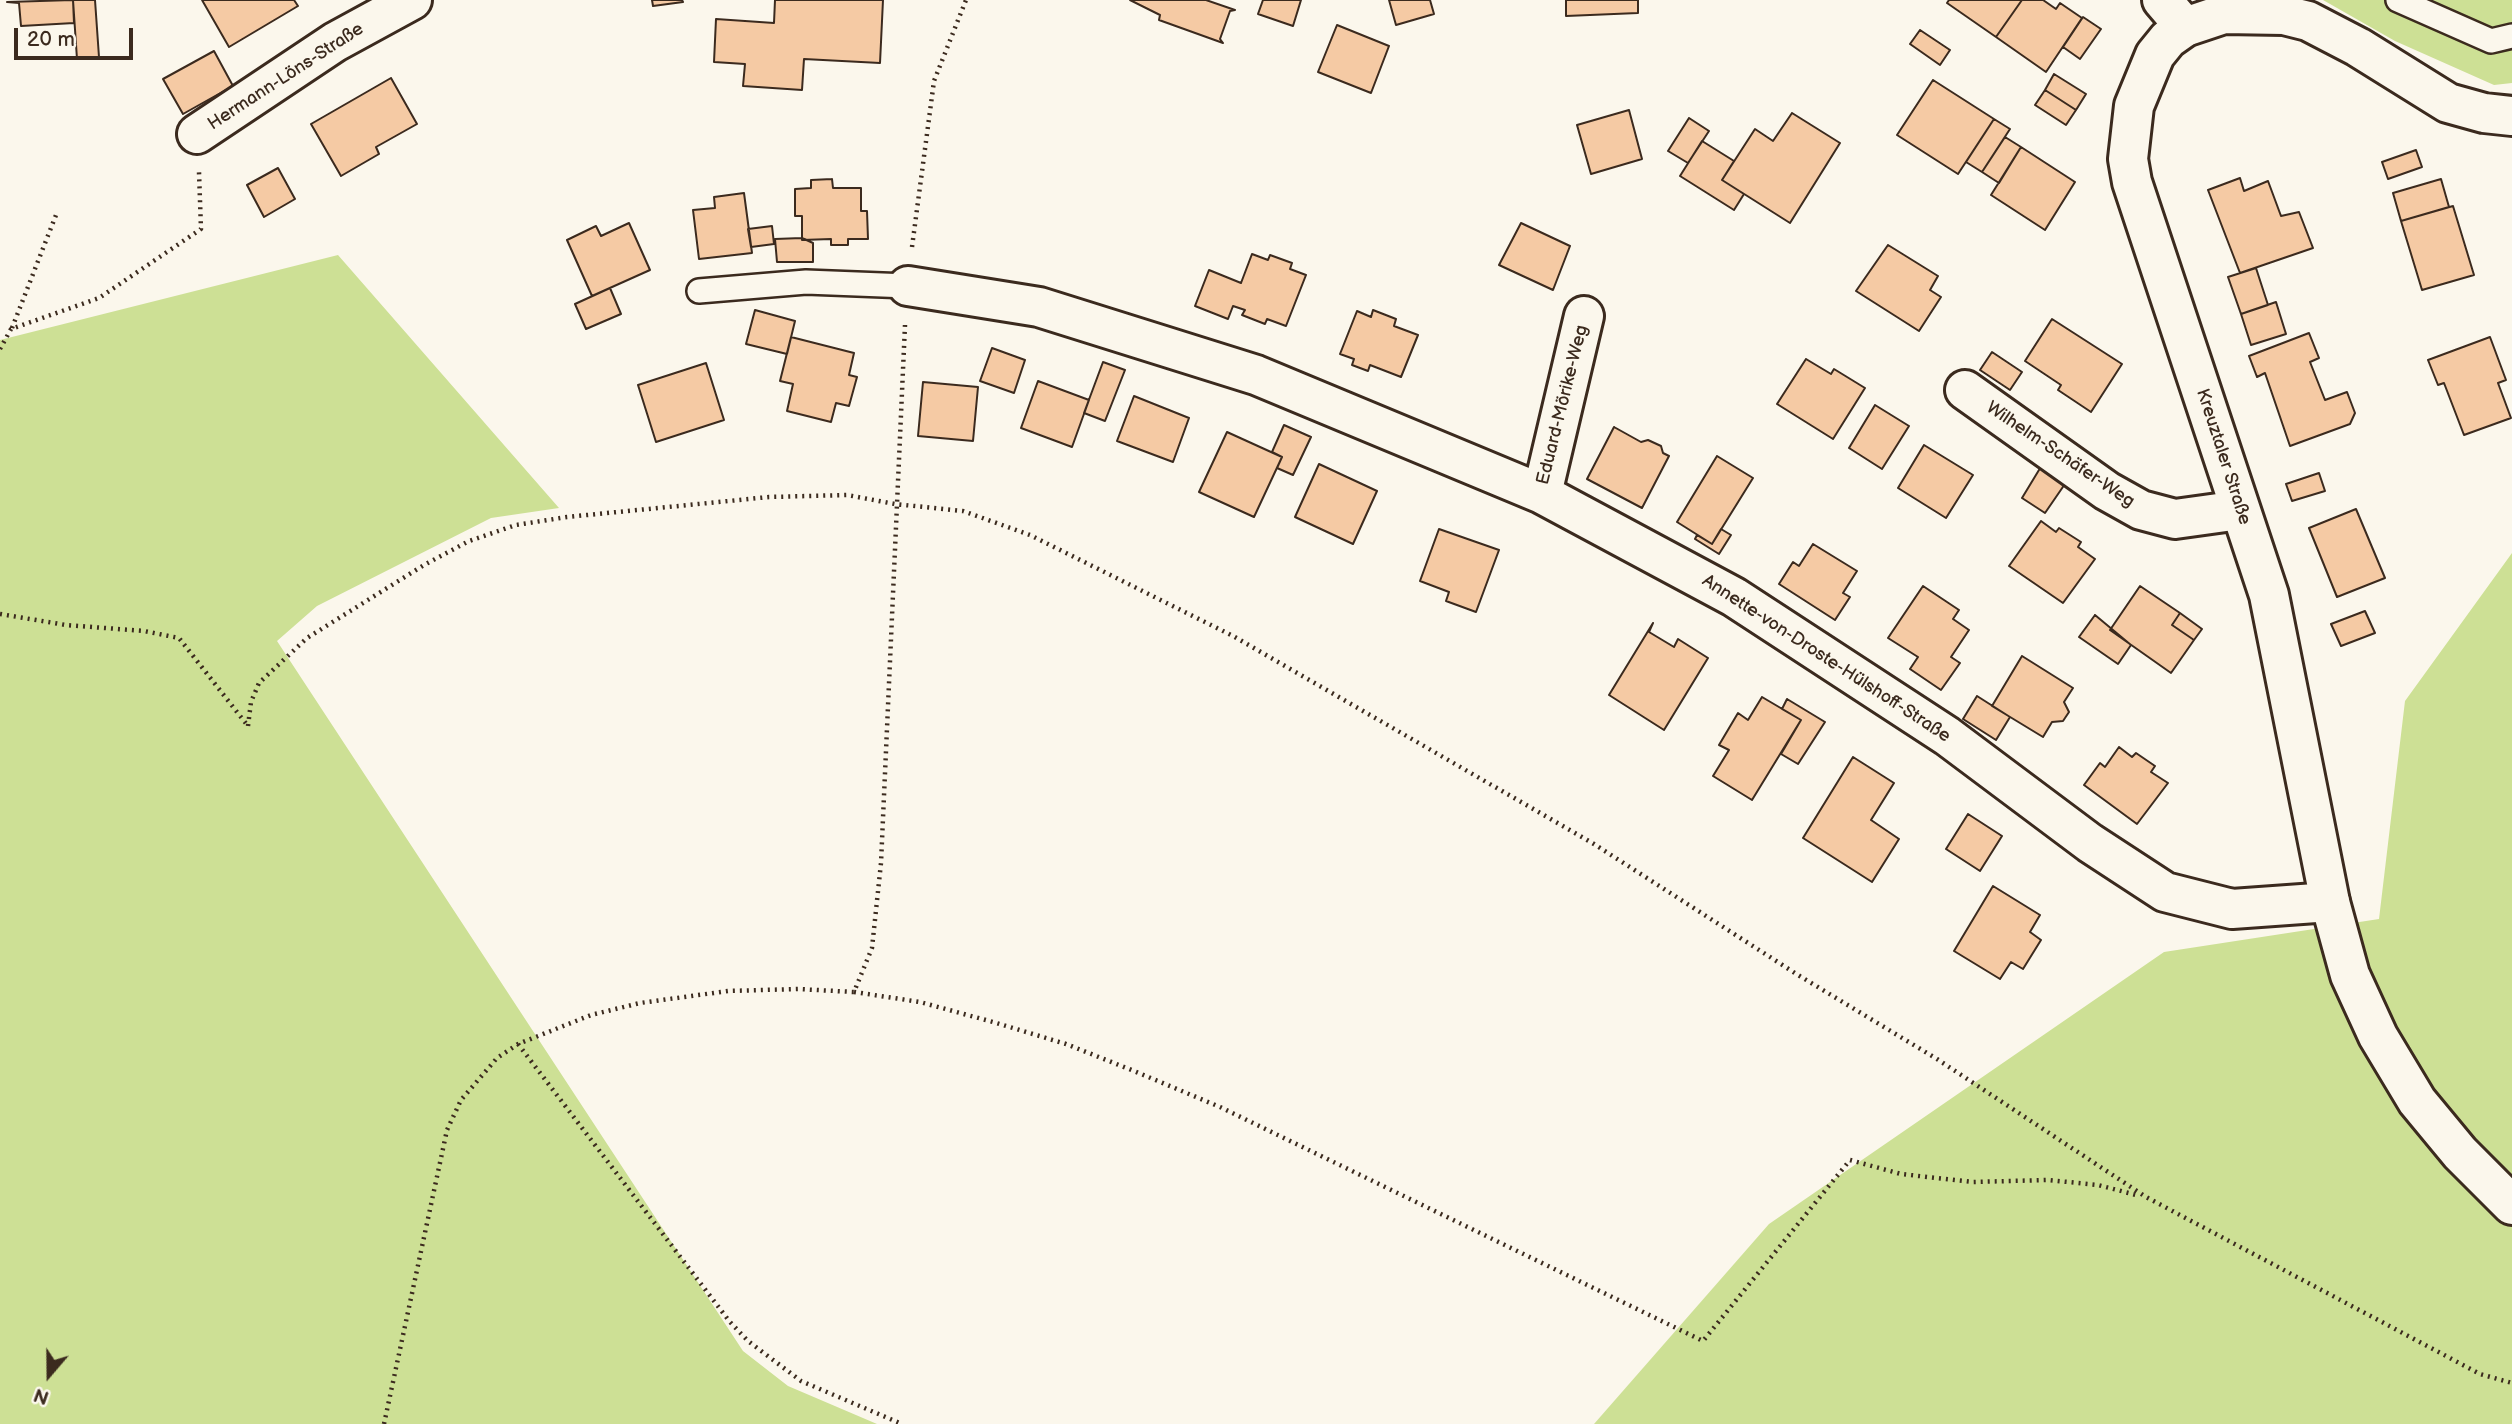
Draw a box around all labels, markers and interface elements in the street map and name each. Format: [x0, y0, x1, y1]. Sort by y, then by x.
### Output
scale bar [18, 14, 136, 58]
street label: Hermann-Löns-Straße [204, 19, 368, 135]
text: 20 m [27, 27, 75, 52]
street label: Eduard-Mörike-Weg [1533, 323, 1593, 487]
street label: Kreuztaler Straße [2191, 386, 2255, 528]
street label: Wilhelm-Schäfer-Weg [1982, 397, 2138, 513]
street label: Annette-von-Droste-Hülshoff-Straße [1698, 570, 1954, 748]
north arrow [14, 1340, 84, 1410]
text: N [31, 1382, 52, 1408]

